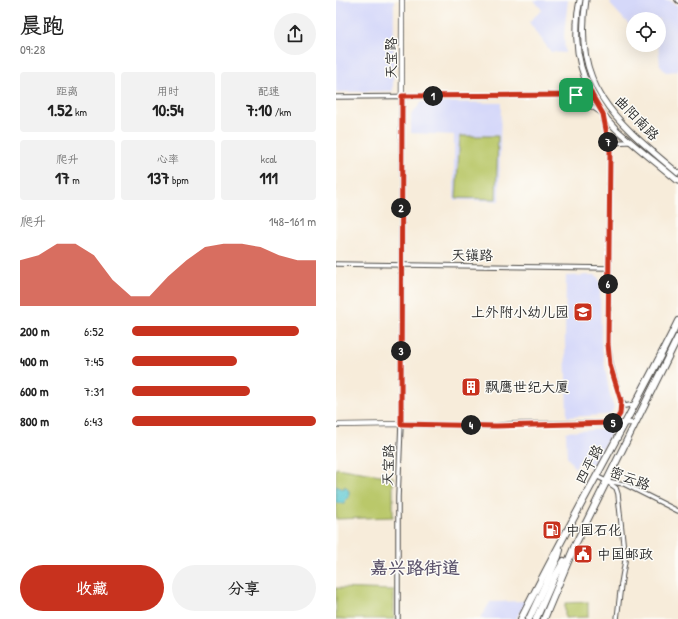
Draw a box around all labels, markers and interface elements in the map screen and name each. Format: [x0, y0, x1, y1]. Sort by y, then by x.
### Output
text: 晨跑 [20, 10, 64, 40]
map controls [626, 12, 666, 52]
button: locate [626, 12, 666, 52]
button: share [274, 13, 316, 55]
street label: 天宝路 [381, 37, 400, 79]
text: 09:28 [20, 40, 45, 58]
pin [559, 78, 593, 112]
text: 距离 [56, 84, 78, 98]
text: 用时 [157, 84, 179, 98]
text: 配速 [258, 84, 280, 98]
icon: arrive [565, 84, 587, 106]
pin: 1 [423, 86, 443, 106]
text: 1 [431, 89, 435, 103]
street label: 曲阳南路 [611, 91, 664, 144]
text: 1.52 [48, 98, 73, 121]
text: 10:54 [152, 98, 184, 121]
text: 7:10 [246, 98, 272, 121]
text: km [73, 105, 87, 119]
text: /km [272, 105, 291, 119]
pin: 7 [598, 132, 618, 152]
text: 7 [605, 135, 611, 149]
text: 爬升 [56, 152, 78, 166]
text: 心率 [157, 152, 179, 166]
text: kcal [261, 152, 277, 166]
text: 17 [55, 166, 70, 189]
text: 137 [147, 166, 169, 189]
text: 111 [259, 166, 278, 189]
text: m [70, 173, 80, 187]
text: bpm [169, 173, 189, 187]
pin: 2 [391, 198, 411, 218]
text: 2 [398, 201, 404, 215]
text: 爬升 [20, 212, 46, 230]
text: 148–161 m [269, 212, 316, 230]
street label: 天镇路 [451, 245, 493, 264]
pin: 6 [598, 274, 618, 294]
text: 6 [606, 277, 610, 291]
school or university icon: 上外附小幼儿园 [572, 301, 594, 323]
place label: 上外附小幼儿园 [471, 302, 569, 321]
text: 200 m [20, 322, 50, 340]
text: 6:52 [84, 322, 104, 340]
pin: 3 [391, 341, 411, 361]
text: 3 [399, 344, 403, 358]
text: 400 m [20, 352, 48, 370]
text: 7:45 [84, 352, 104, 370]
building icon: 飘鹰世纪大厦 [460, 376, 482, 398]
place label: 飘鹰世纪大厦 [485, 377, 569, 396]
text: 600 m [20, 382, 49, 400]
text: 7:31 [84, 382, 104, 400]
text: 800 m [20, 412, 49, 430]
text: 6:43 [84, 412, 103, 430]
pin: 5 [603, 413, 623, 433]
pin: 4 [461, 415, 481, 435]
text: 5 [611, 416, 615, 430]
text: 4 [469, 418, 473, 432]
street label: 四平路 [570, 441, 607, 487]
street label: 天宝路 [377, 444, 398, 486]
street label: 密云路 [607, 461, 653, 494]
fuel station icon: 中国石化 [541, 519, 563, 541]
place label: 中国石化 [566, 520, 622, 539]
public building icon: 中国邮政 [572, 543, 594, 565]
place label: 中国邮政 [597, 544, 653, 563]
district label: 嘉兴路街道 [370, 555, 460, 580]
button: 收藏 [20, 565, 164, 611]
button: 分享 [172, 565, 316, 611]

